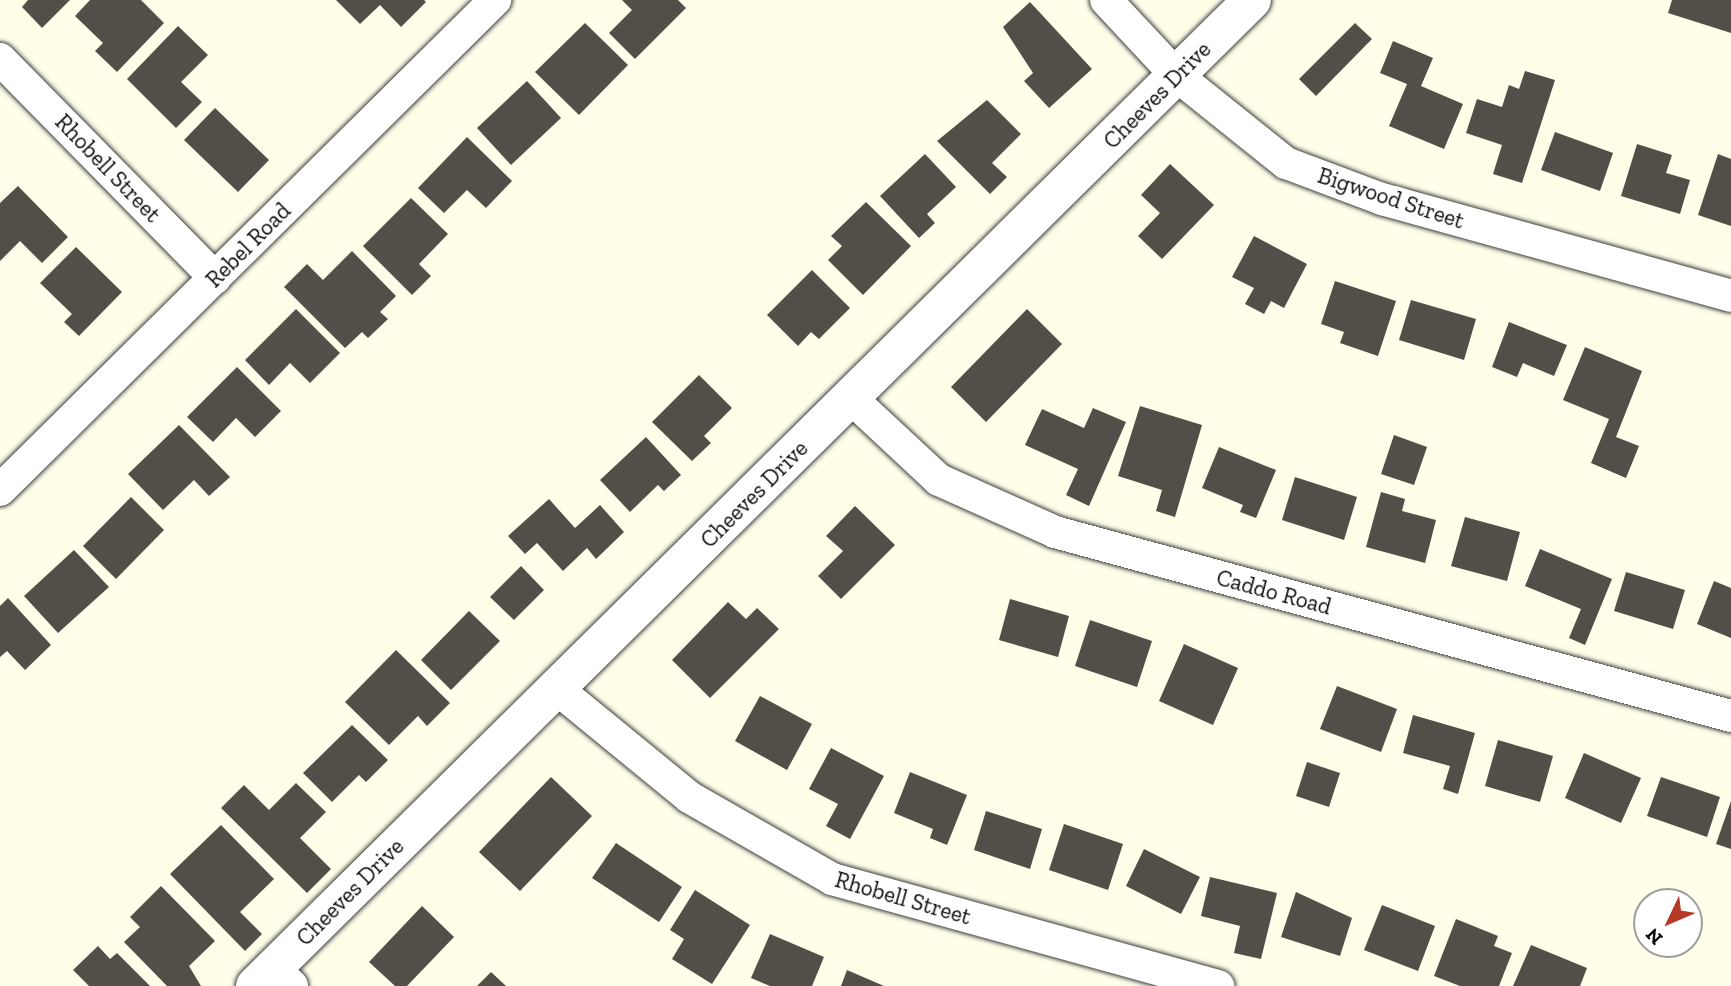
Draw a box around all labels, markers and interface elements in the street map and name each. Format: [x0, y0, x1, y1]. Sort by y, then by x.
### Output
street label: Cheeves Drive [1098, 36, 1216, 154]
street label: Rhobell Street [49, 108, 167, 228]
street label: Bigwood Street [1314, 161, 1468, 235]
street label: Rebel Road [200, 197, 296, 293]
street label: Cheeves Drive [695, 435, 813, 553]
street label: Caddo Road [1214, 563, 1334, 621]
street label: Cheeves Drive [291, 833, 409, 951]
street label: Rhobell Street [832, 865, 974, 931]
north arrow [1633, 888, 1703, 958]
text: N [1641, 923, 1667, 950]

